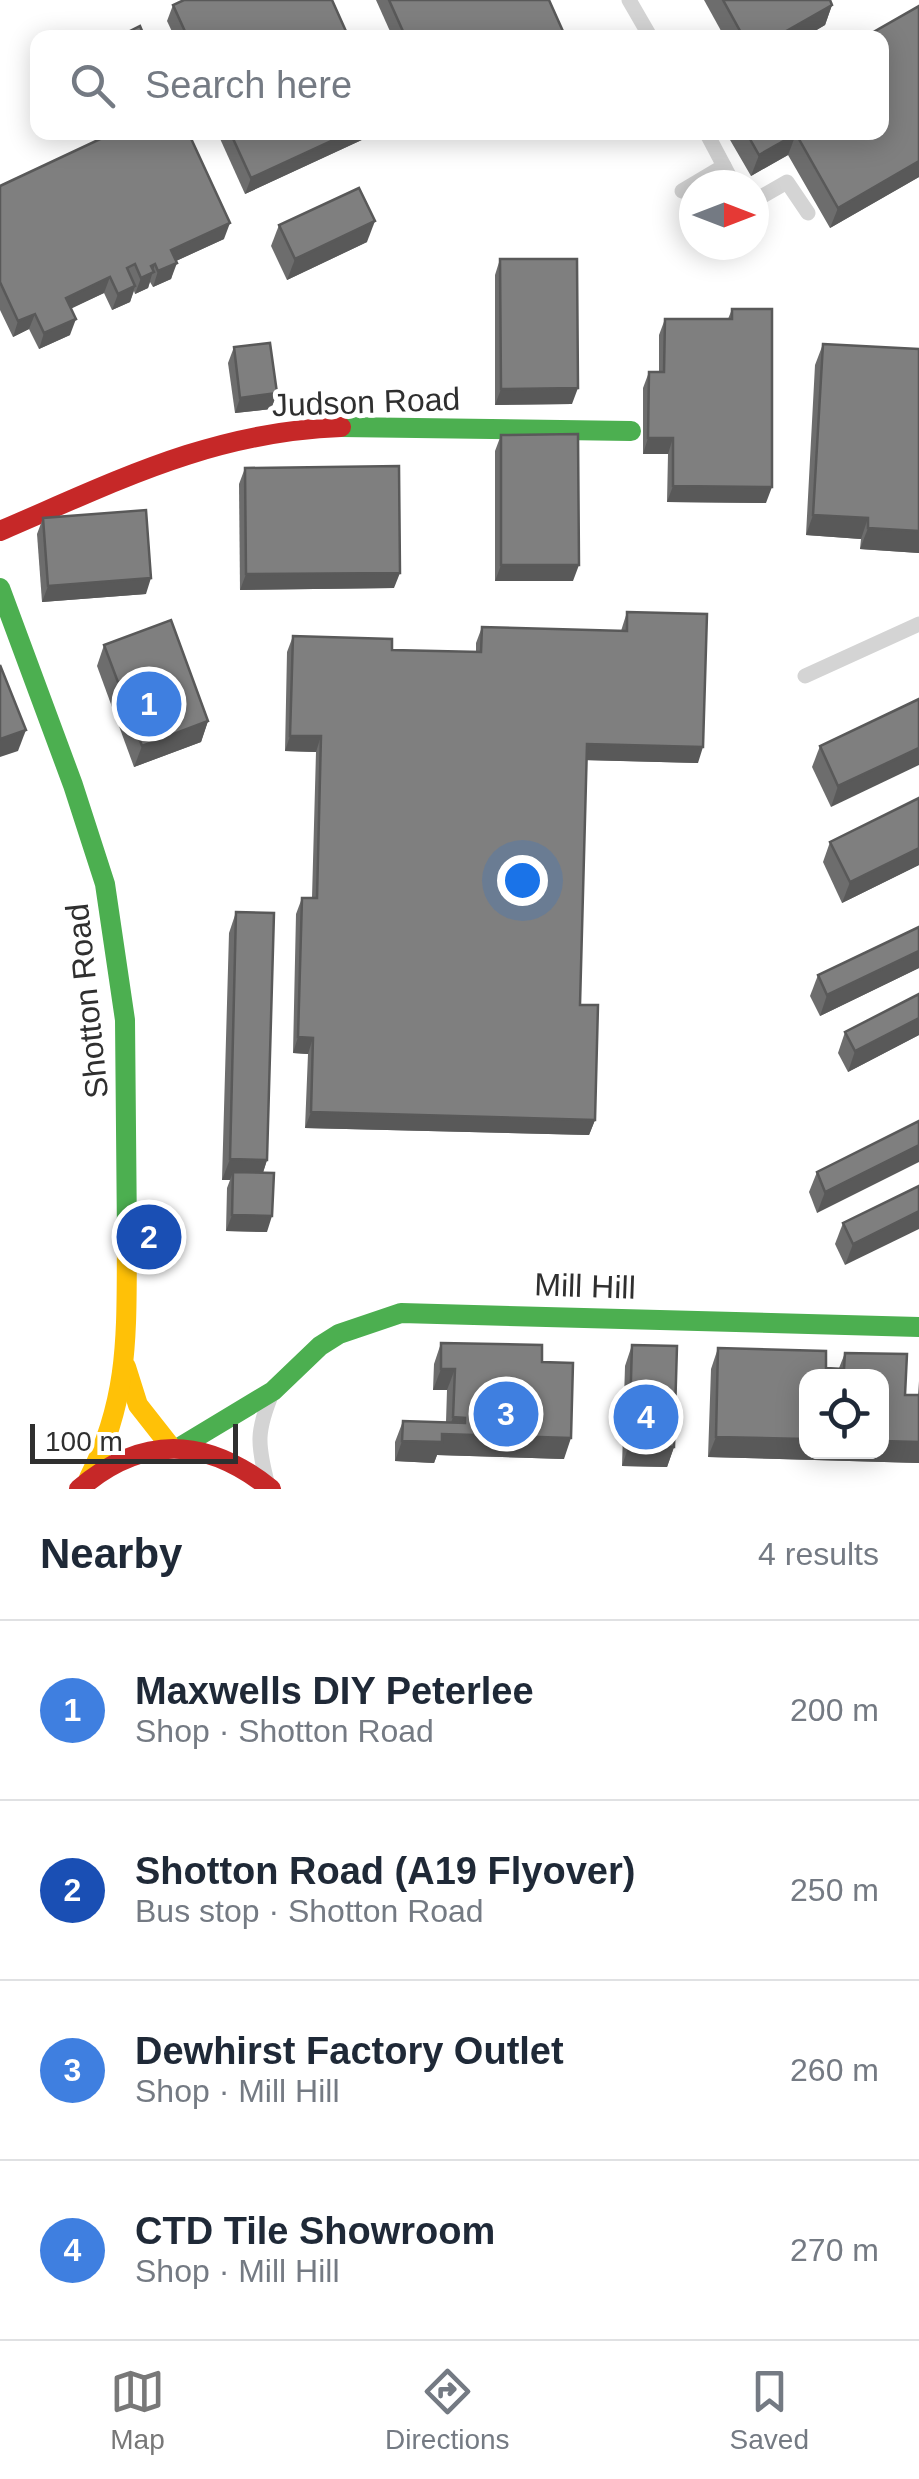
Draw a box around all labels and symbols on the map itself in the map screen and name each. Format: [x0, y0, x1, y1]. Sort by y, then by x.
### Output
north arrow [679, 170, 769, 260]
street label: Judson Road [271, 381, 461, 423]
pin: 1 [116, 666, 182, 742]
your location [497, 855, 548, 906]
street label: Shotton Road [59, 902, 115, 1100]
pin: 2 [116, 1200, 182, 1274]
street label: Mill Hill [534, 1266, 636, 1306]
pin: 3 [474, 1376, 538, 1452]
pin: 4 [614, 1380, 678, 1454]
scale bar [30, 1419, 238, 1464]

